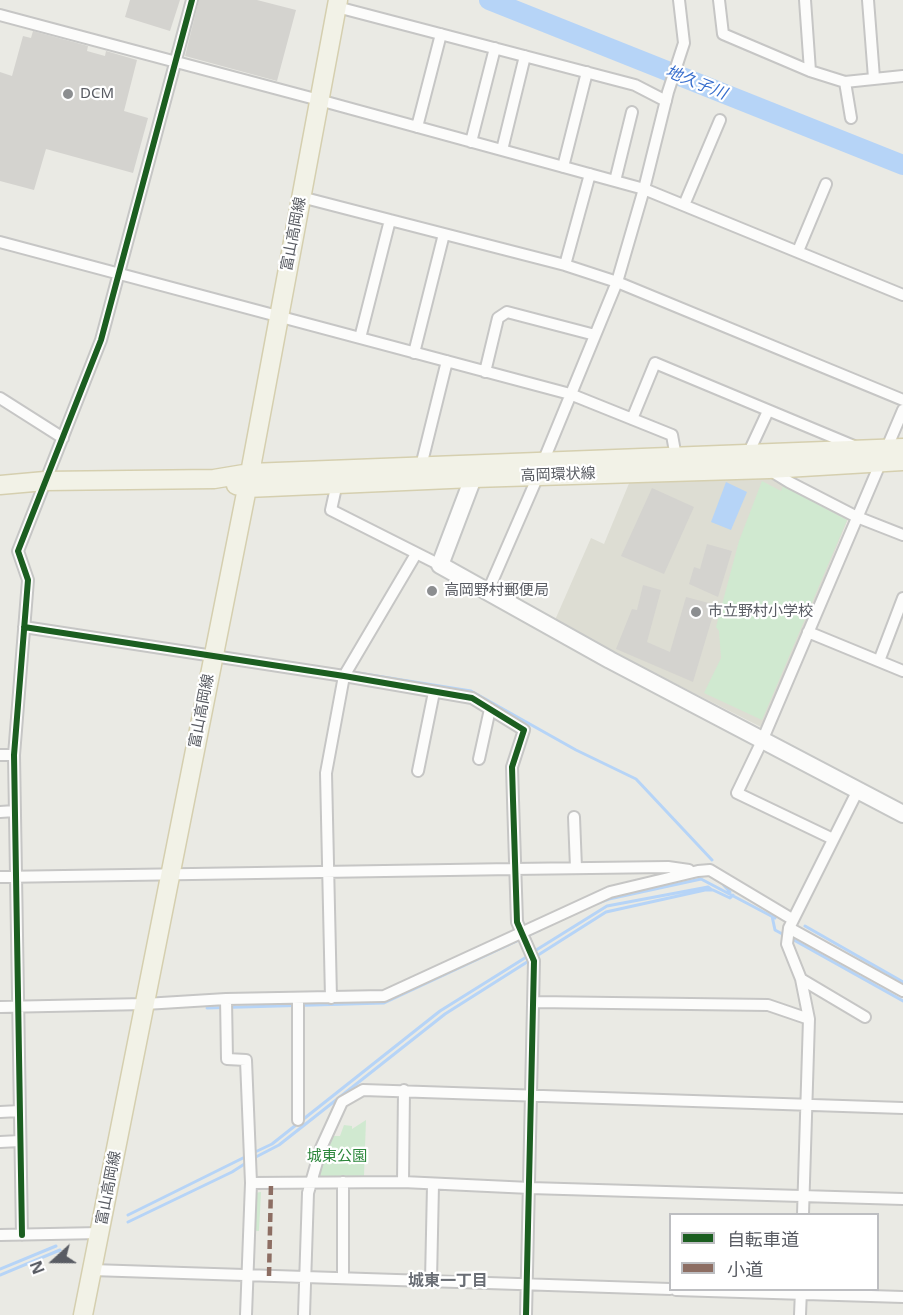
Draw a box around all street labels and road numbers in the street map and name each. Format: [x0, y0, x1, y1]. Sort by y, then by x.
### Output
street label: 富山高岡線 [278, 195, 310, 273]
street label: 高岡環状線 [520, 465, 596, 485]
street label: 富山高岡線 [186, 672, 218, 750]
street label: 富山高岡線 [93, 1149, 125, 1227]

